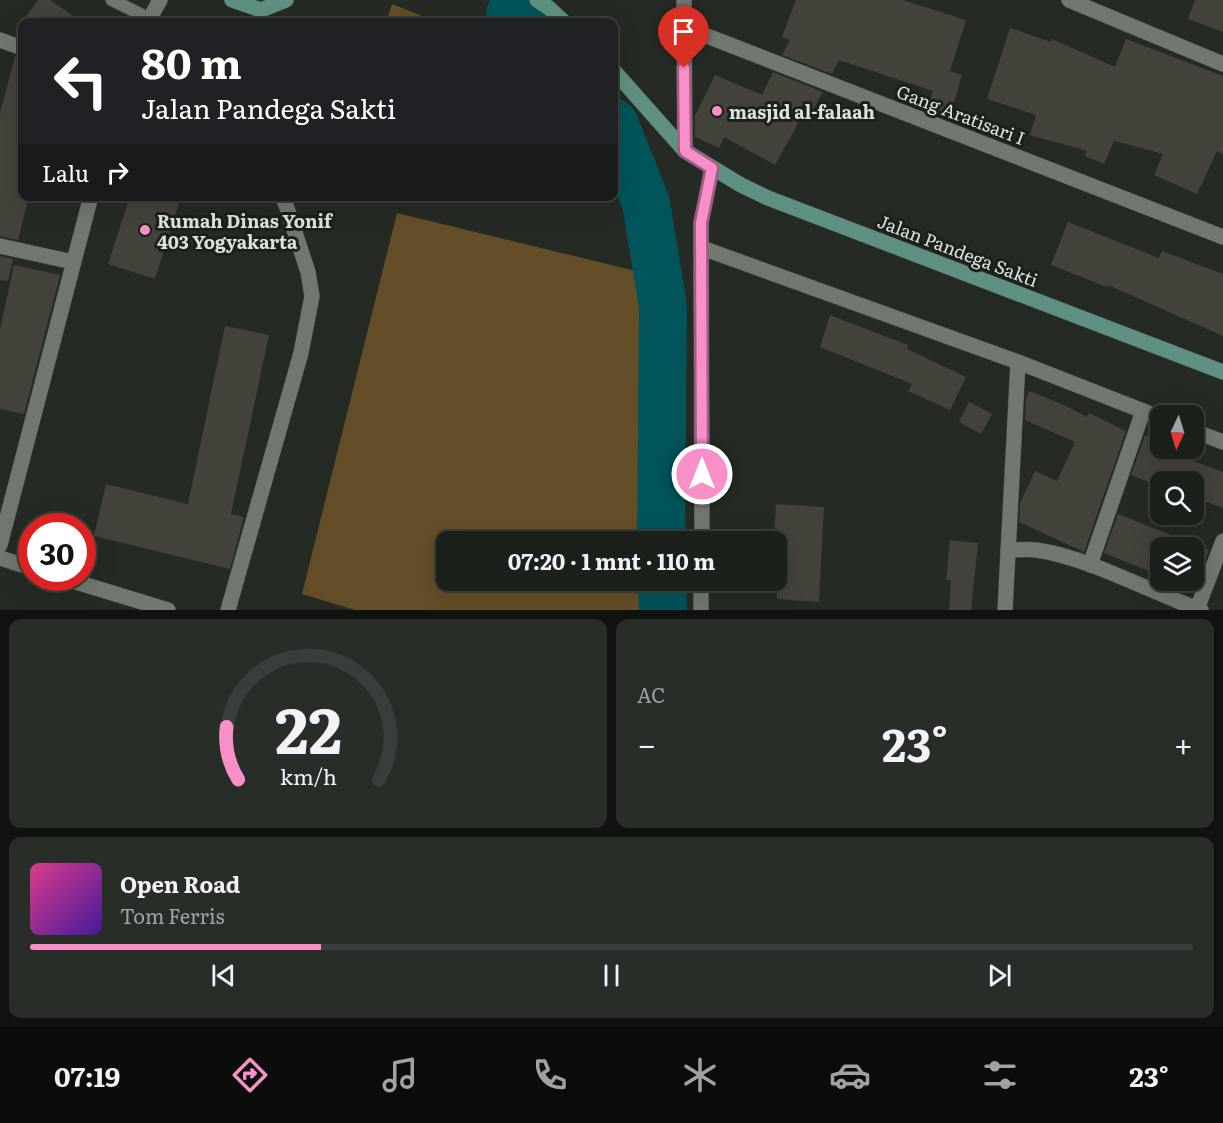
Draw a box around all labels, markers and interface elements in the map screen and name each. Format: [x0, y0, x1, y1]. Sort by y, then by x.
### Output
pin [658, 6, 709, 68]
icon: arrive [667, 15, 700, 48]
text: 80 m [141, 30, 242, 92]
icon: left [42, 42, 120, 120]
street label: Gang Aratisari I [893, 77, 1029, 151]
text: Jalan Pandega Sakti [141, 87, 396, 127]
place label: masjid al-falaah [729, 98, 875, 125]
marker: masjid al-falaah [710, 104, 724, 118]
text: Lalu [42, 156, 89, 189]
icon: right [101, 156, 134, 189]
place label: Rumah Dinas Yonif 403 Yogyakarta [157, 207, 334, 255]
street label: Jalan Pandega Sakti [874, 207, 1042, 293]
marker: Rumah Dinas Yonif 403 Yogyakarta [138, 223, 152, 237]
north arrow [1150, 405, 1204, 459]
map controls [1150, 405, 1204, 591]
position arrow [670, 442, 734, 506]
button: search [1150, 471, 1204, 525]
speed limit sign: 30 [18, 513, 96, 591]
button: layers [1150, 537, 1204, 591]
text: 07:20 · 1 mnt · 110 m [508, 544, 715, 577]
text: AC [637, 679, 665, 709]
text: 22 [274, 681, 342, 773]
text: 23° [882, 709, 948, 776]
text: − [637, 718, 656, 767]
text: + [1174, 718, 1193, 767]
text: km/h [279, 761, 337, 793]
text: Open Road [120, 867, 240, 900]
text: Tom Ferris [120, 900, 225, 930]
icon: previous [207, 959, 240, 992]
icon: pause [595, 959, 628, 992]
icon: next [983, 959, 1016, 992]
icon: directions [229, 1054, 271, 1096]
icon: music [379, 1054, 421, 1096]
icon: phone [529, 1054, 571, 1096]
icon: climate [679, 1054, 721, 1096]
icon: car [829, 1054, 871, 1096]
icon: filters [979, 1054, 1021, 1096]
text: 07:19 [54, 1055, 120, 1095]
text: 23° [1129, 1055, 1169, 1095]

